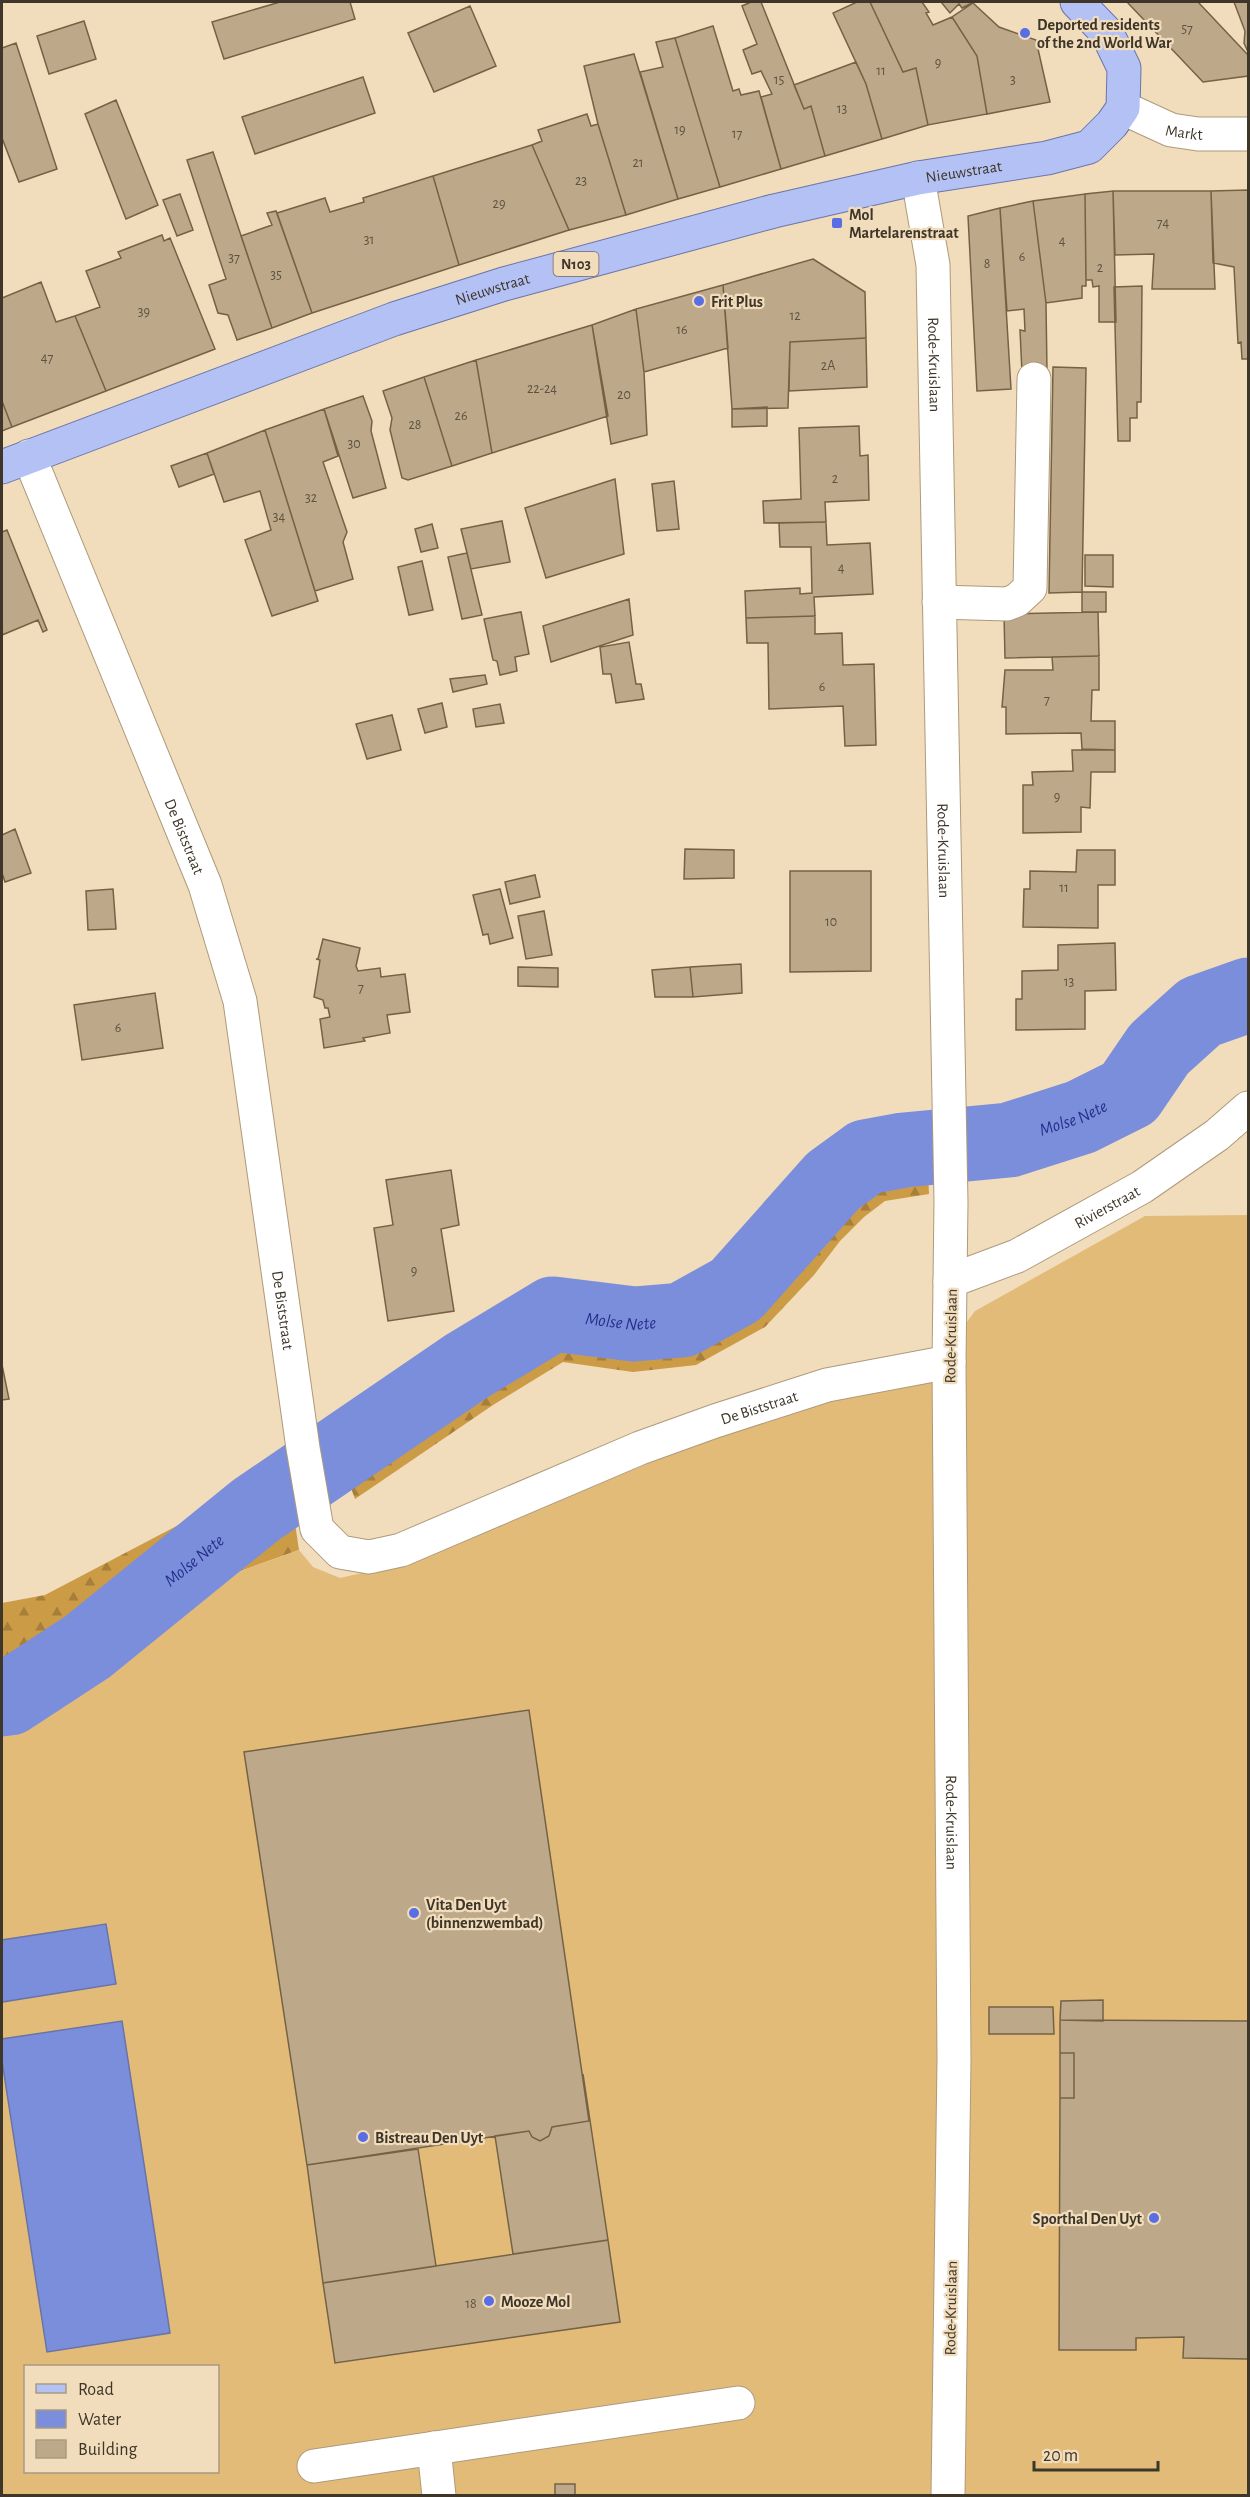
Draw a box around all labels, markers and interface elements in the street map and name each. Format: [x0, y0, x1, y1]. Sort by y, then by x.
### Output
place label: Deported residents of the 2nd World War [1037, 17, 1172, 51]
house number: 57 [1181, 22, 1193, 36]
marker: Deported residents of the 2nd World War [1018, 26, 1032, 40]
house number: 9 [935, 56, 941, 70]
house number: 11 [876, 64, 886, 78]
house number: 15 [774, 73, 784, 87]
house number: 3 [1010, 73, 1016, 87]
house number: 13 [837, 102, 848, 116]
street label: Markt [1164, 122, 1203, 143]
house number: 19 [674, 123, 686, 137]
house number: 17 [732, 127, 742, 141]
house number: 21 [632, 156, 644, 170]
street label: Nieuwstraat [925, 158, 1003, 186]
house number: 23 [575, 174, 587, 188]
house number: 29 [493, 197, 505, 211]
place label: Mol Martelarenstraat [849, 207, 959, 241]
marker: Mol Martelarenstraat [830, 216, 844, 230]
house number: 74 [1157, 216, 1170, 230]
house number: 31 [364, 233, 374, 247]
house number: 4 [1059, 234, 1066, 248]
house number: 6 [1019, 250, 1025, 264]
house number: 37 [228, 251, 240, 265]
road number: N103 [554, 252, 598, 276]
house number: 8 [984, 257, 990, 271]
house number: 2 [1097, 261, 1103, 275]
house number: 35 [270, 268, 282, 282]
street label: Nieuwstraat [453, 270, 531, 308]
marker: Frit Plus [692, 294, 706, 308]
place label: Frit Plus [711, 294, 763, 310]
house number: 39 [138, 305, 150, 319]
house number: 12 [789, 309, 801, 323]
street label: Rode-Kruislaan [925, 317, 943, 412]
house number: 16 [676, 323, 688, 337]
house number: 47 [41, 351, 53, 365]
house number: 2A [821, 359, 835, 373]
house number: 22-24 [527, 382, 557, 396]
house number: 20 [617, 388, 631, 402]
house number: 26 [455, 409, 467, 423]
house number: 28 [408, 418, 422, 432]
house number: 30 [347, 437, 361, 451]
house number: 2 [832, 472, 838, 486]
house number: 32 [305, 491, 317, 505]
house number: 34 [273, 510, 286, 524]
house number: 4 [838, 561, 845, 575]
house number: 6 [819, 680, 825, 694]
house number: 7 [1044, 693, 1050, 707]
house number: 9 [1054, 790, 1060, 804]
street label: De Biststraat [162, 797, 207, 877]
street label: Rode-Kruislaan [934, 803, 952, 898]
house number: 11 [1059, 881, 1069, 895]
house number: 10 [825, 915, 837, 929]
house number: 13 [1064, 975, 1075, 989]
house number: 7 [358, 981, 364, 995]
house number: 6 [115, 1021, 121, 1035]
water label: Molse Nete [1037, 1097, 1110, 1140]
street label: Rivierstraat [1072, 1183, 1143, 1232]
house number: 9 [411, 1264, 417, 1278]
street label: De Biststraat [269, 1270, 296, 1351]
street label: Rode-Kruislaan [942, 1288, 960, 1384]
water label: Molse Nete [584, 1310, 657, 1334]
street label: De Biststraat [719, 1388, 800, 1428]
water label: Molse Nete [161, 1532, 228, 1590]
street label: Rode-Kruislaan [943, 1775, 960, 1870]
place label: Vita Den Uyt (binnenzwembad) [426, 1897, 544, 1931]
marker: Vita Den Uyt (binnenzwembad) [407, 1906, 421, 1920]
marker: Bistreau Den Uyt [356, 2130, 370, 2144]
place label: Bistreau Den Uyt [375, 2130, 484, 2147]
place label: Sporthal Den Uyt [1032, 2211, 1143, 2228]
marker: Sporthal Den Uyt [1147, 2211, 1161, 2225]
street label: Rode-Kruislaan [942, 2260, 960, 2356]
marker: Mooze Mol [482, 2294, 496, 2308]
place label: Mooze Mol [501, 2294, 570, 2310]
house number: 18 [465, 2297, 477, 2311]
legend [24, 2365, 219, 2473]
text: Road [78, 2381, 114, 2399]
text: Water [78, 2411, 121, 2429]
scale bar [1034, 2434, 1158, 2472]
text: Building [78, 2441, 138, 2459]
text: 20 m [1043, 2447, 1078, 2465]

